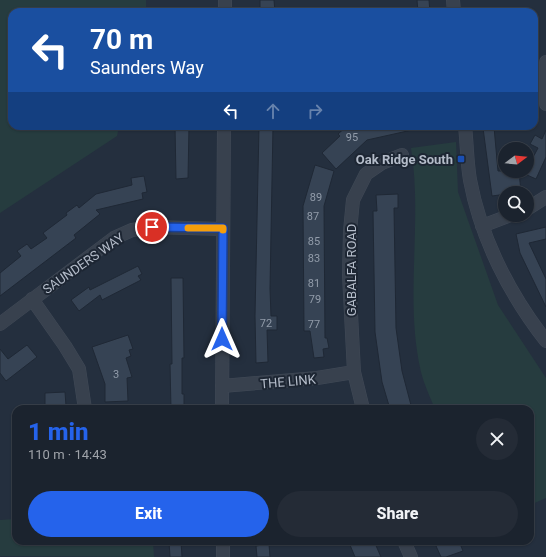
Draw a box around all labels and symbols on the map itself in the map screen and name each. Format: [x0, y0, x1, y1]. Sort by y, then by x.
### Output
house number: 95 [346, 131, 358, 144]
north arrow [498, 142, 534, 178]
place label: Oak Ridge South [356, 152, 453, 167]
marker: Oak Ridge South [456, 154, 466, 164]
house number: 89 [310, 191, 322, 204]
pin [135, 210, 169, 244]
house number: 87 [307, 210, 319, 223]
street label: GABALFA ROAD [344, 224, 359, 316]
street label: SAUNDERS WAY [40, 230, 127, 297]
house number: 85 [308, 235, 320, 248]
house number: 83 [308, 252, 320, 265]
house number: 81 [308, 277, 320, 290]
house number: 79 [309, 293, 321, 306]
house number: 72 [260, 317, 272, 330]
position arrow [201, 318, 243, 360]
house number: 77 [308, 318, 320, 331]
house number: 3 [113, 368, 119, 381]
street label: THE LINK [260, 372, 317, 391]

